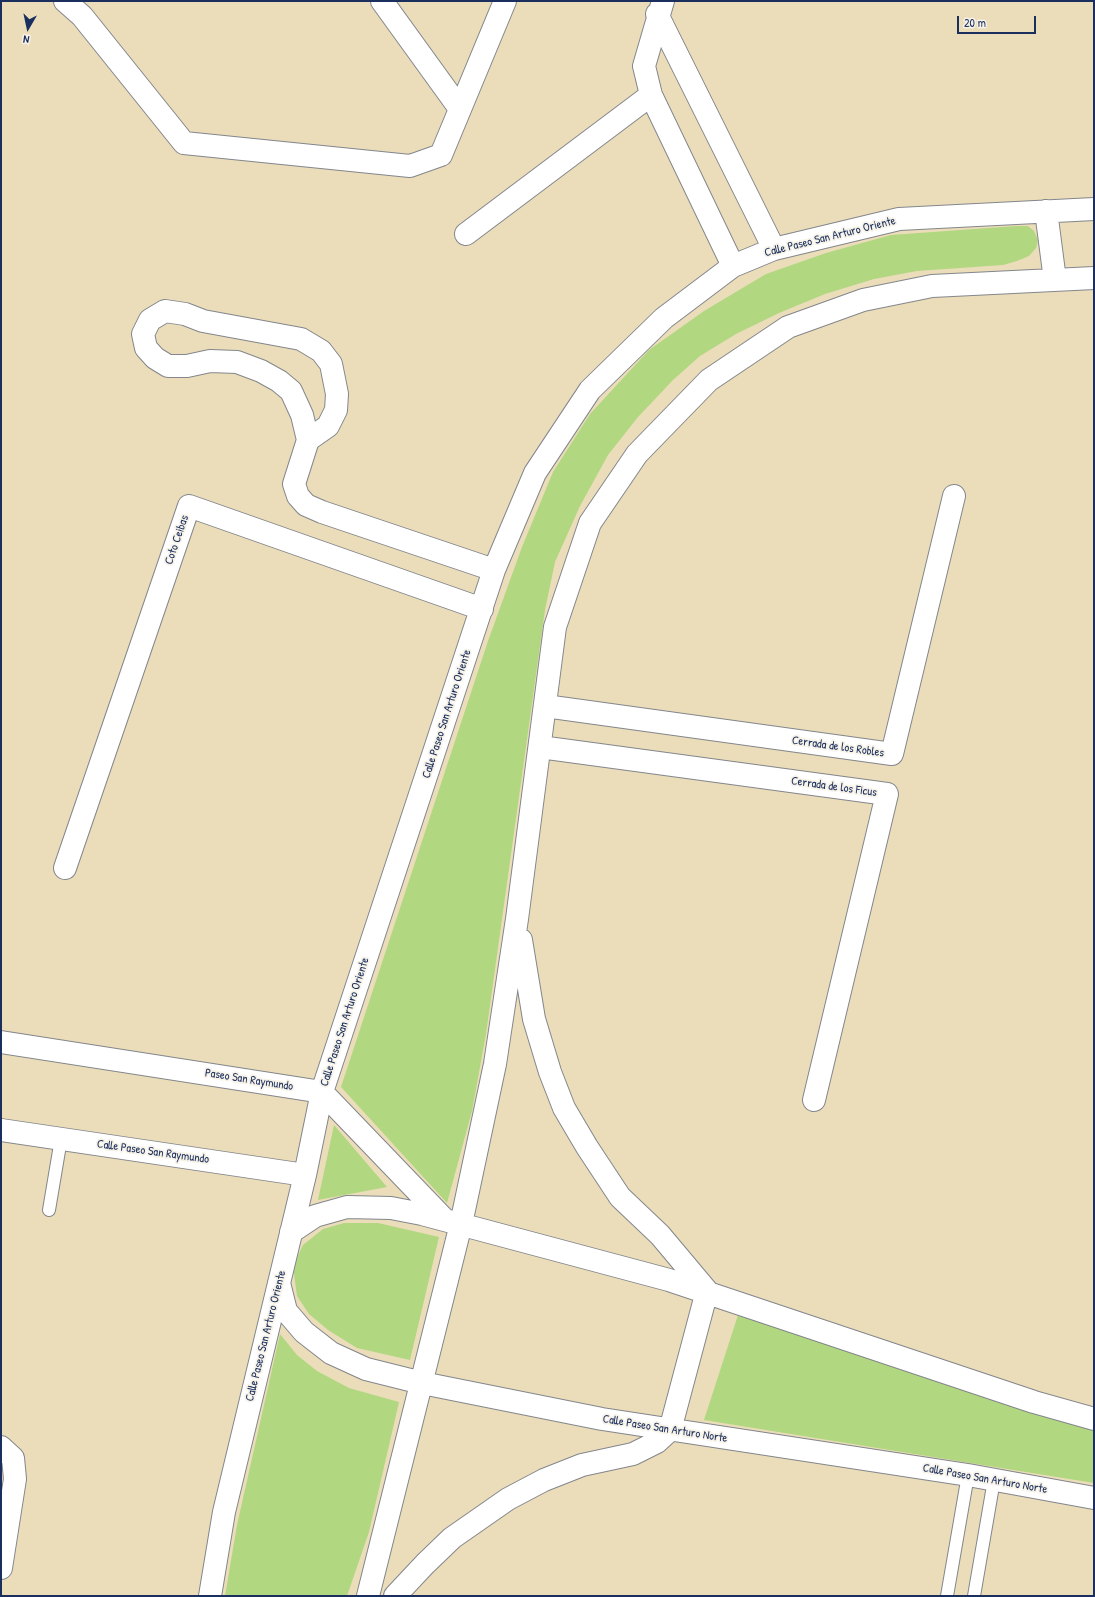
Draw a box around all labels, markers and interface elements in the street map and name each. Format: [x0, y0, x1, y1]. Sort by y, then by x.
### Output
north arrow [8, 8, 48, 48]
scale bar [959, 8, 1038, 34]
text: 20 m [964, 14, 986, 31]
text: N [22, 32, 30, 47]
street label: Calle Paseo San Arturo Oriente [763, 214, 897, 260]
street label: Coto Ceibas [162, 513, 192, 567]
street label: Calle Paseo San Arturo Oriente [419, 648, 475, 780]
street label: Cerrada de los Robles [791, 733, 885, 761]
street label: Cerrada de los Ficus [790, 774, 878, 800]
street label: Calle Paseo San Arturo Oriente [317, 956, 373, 1088]
street label: Paseo San Raymundo [204, 1066, 294, 1094]
street label: Calle Paseo San Raymundo [96, 1137, 210, 1167]
street label: Calle Paseo San Arturo Oriente [243, 1269, 289, 1403]
street label: Calle Paseo San Arturo Norte [602, 1412, 728, 1446]
street label: Calle Paseo San Arturo Norte [922, 1461, 1048, 1497]

